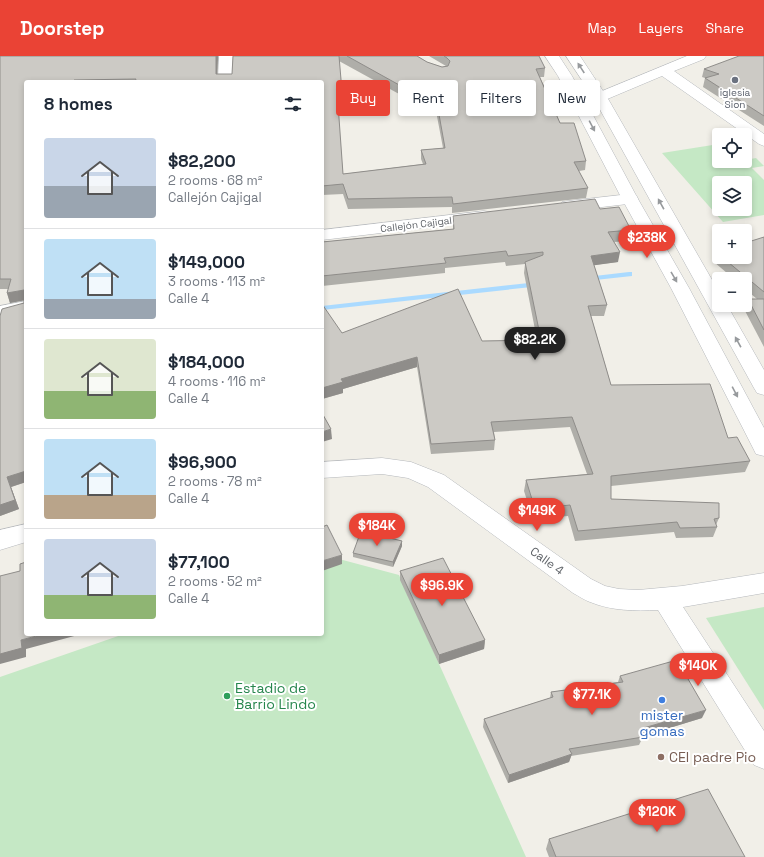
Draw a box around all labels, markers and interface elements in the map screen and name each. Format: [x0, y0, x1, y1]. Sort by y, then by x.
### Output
text: Doorstep [20, 16, 104, 41]
text: Map [587, 19, 617, 37]
text: Layers [639, 19, 683, 37]
text: Share [705, 19, 744, 37]
one-way arrow [577, 62, 585, 73]
marker: iglesia Sion [730, 75, 740, 85]
chip: Buy [336, 80, 390, 116]
chip: Rent [398, 80, 458, 116]
chip: Filters [466, 80, 536, 116]
chip: New [544, 80, 600, 116]
place label: iglesia Sion [720, 86, 751, 111]
text: 8 homes [44, 93, 113, 115]
icon: filters [282, 93, 304, 115]
one-way arrow [589, 121, 595, 132]
map controls [712, 128, 752, 312]
button: locate [712, 128, 752, 168]
text: $82,200 [168, 150, 236, 172]
icon: home [76, 154, 124, 202]
text: 2 rooms · 68 m² [168, 172, 262, 189]
button: layers [712, 176, 752, 216]
text: Callejón Cajigal [168, 189, 262, 206]
one-way arrow [657, 198, 664, 210]
street label: Callejón Cajigal [380, 214, 453, 235]
button: + [712, 224, 752, 264]
pin: $238K [619, 225, 675, 259]
text: $238K [627, 229, 667, 246]
text: $149,000 [168, 251, 245, 273]
icon: home [76, 255, 124, 303]
one-way arrow [671, 272, 678, 283]
button: − [712, 272, 752, 312]
text: 3 rooms · 113 m² [168, 273, 265, 290]
text: Calle 4 [168, 290, 209, 307]
pin: $82.2K [502, 327, 568, 361]
text: $82.2K [513, 331, 557, 348]
one-way arrow [735, 336, 741, 348]
text: $184,000 [168, 351, 245, 373]
icon: home [76, 355, 124, 403]
text: 4 rooms · 116 m² [168, 373, 265, 390]
one-way arrow [732, 387, 738, 398]
text: Calle 4 [168, 390, 209, 407]
text: $96,900 [168, 451, 237, 473]
icon: home [76, 455, 124, 503]
text: 2 rooms · 78 m² [168, 473, 262, 490]
text: Calle 4 [168, 490, 209, 507]
pin: $149K [509, 498, 565, 532]
text: $149K [518, 502, 556, 519]
pin: $184K [349, 513, 405, 547]
text: $184K [358, 517, 396, 534]
street label: Calle 4 [527, 543, 568, 579]
text: $77,100 [168, 551, 230, 573]
icon: home [76, 555, 124, 603]
text: 2 rooms · 52 m² [168, 573, 262, 590]
pin: $96.9K [409, 573, 475, 607]
text: $96.9K [420, 577, 464, 594]
text: Calle 4 [168, 590, 209, 607]
pin: $140K [670, 653, 726, 687]
text: $140K [679, 657, 717, 674]
place label: Estadio de Barrio Lindo [235, 679, 316, 713]
pin: $77.1K [559, 682, 625, 716]
text: $77.1K [573, 686, 611, 703]
marker: Estadio de Barrio Lindo [222, 691, 232, 701]
marker: mister gomas [657, 695, 667, 705]
place label: mister gomas [639, 706, 685, 740]
place label: CEI padre Pio [669, 748, 756, 766]
marker: CEI padre Pio [656, 752, 666, 762]
pin: $120K [629, 799, 685, 833]
text: $120K [638, 803, 676, 820]

